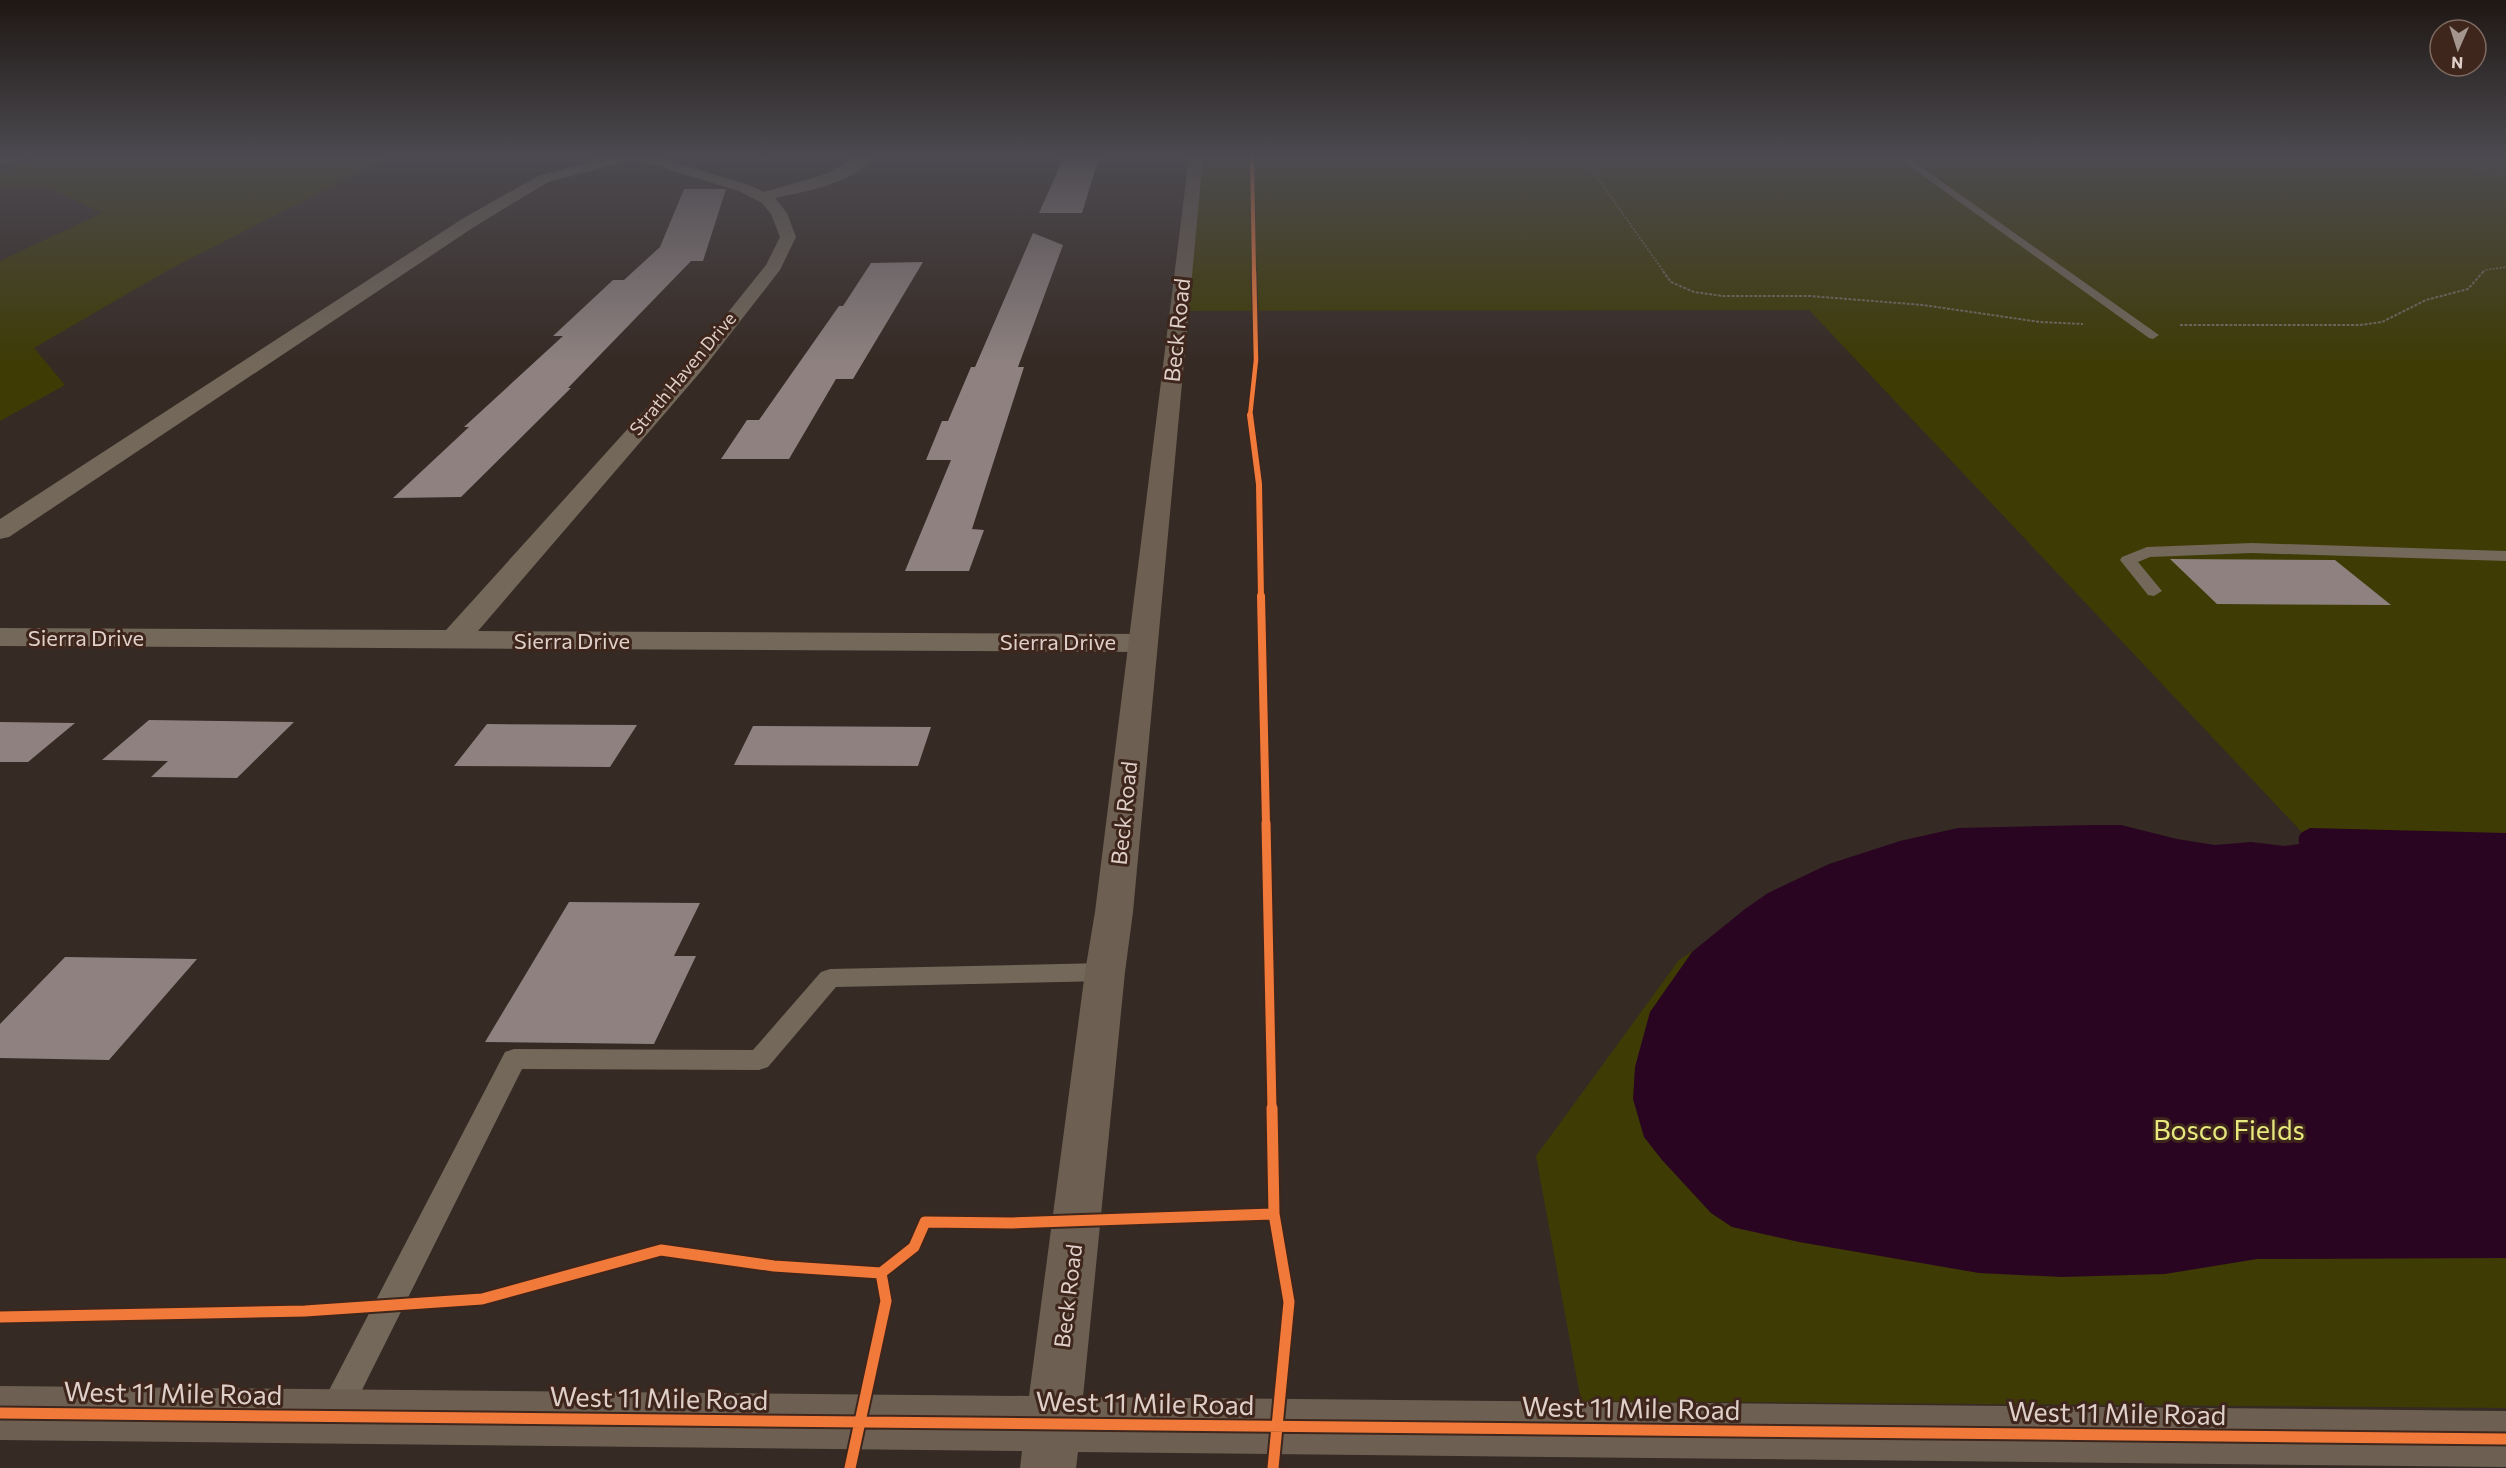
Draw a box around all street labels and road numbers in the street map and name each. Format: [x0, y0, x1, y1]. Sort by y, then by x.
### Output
street label: Beck Road [1158, 277, 1195, 383]
street label: Strath Haven Drive [624, 307, 740, 439]
street label: Sierra Drive [28, 624, 144, 651]
street label: Sierra Drive [514, 627, 630, 654]
street label: Sierra Drive [1000, 628, 1116, 655]
street label: Beck Road [1105, 760, 1142, 866]
street label: Beck Road [1048, 1243, 1087, 1349]
street label: West 11 Mile Road [63, 1374, 283, 1411]
street label: West 11 Mile Road [549, 1379, 769, 1416]
street label: West 11 Mile Road [1035, 1384, 1255, 1421]
street label: West 11 Mile Road [1521, 1389, 1741, 1426]
street label: West 11 Mile Road [2007, 1394, 2227, 1431]

